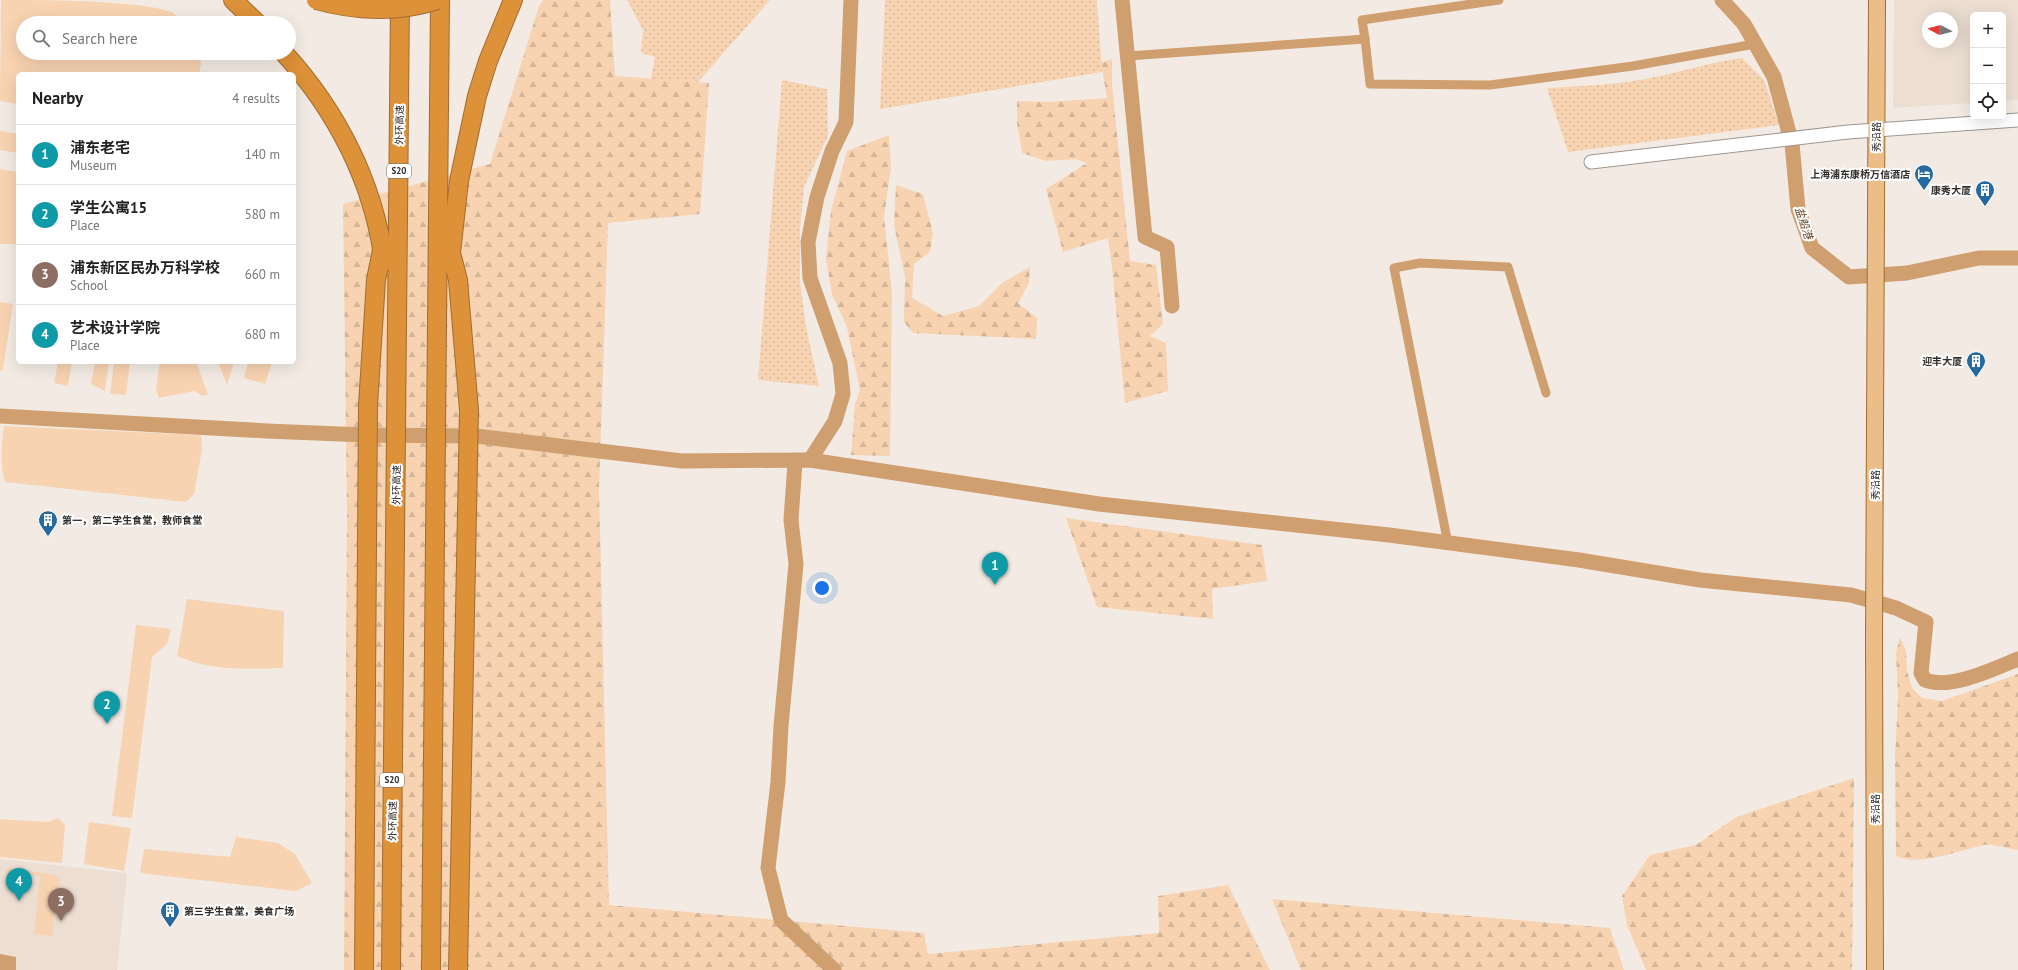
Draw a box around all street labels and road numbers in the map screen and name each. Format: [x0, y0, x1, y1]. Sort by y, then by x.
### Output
street label: 外环高速 [393, 105, 406, 145]
street label: 秀沿路 [1870, 122, 1883, 152]
road number: S20 [387, 164, 411, 178]
street label: 外环高速 [390, 465, 403, 505]
street label: 秀沿路 [1869, 470, 1882, 500]
road number: S20 [380, 773, 404, 787]
street label: 秀沿路 [1869, 794, 1882, 824]
street label: 外环高速 [386, 801, 399, 841]

